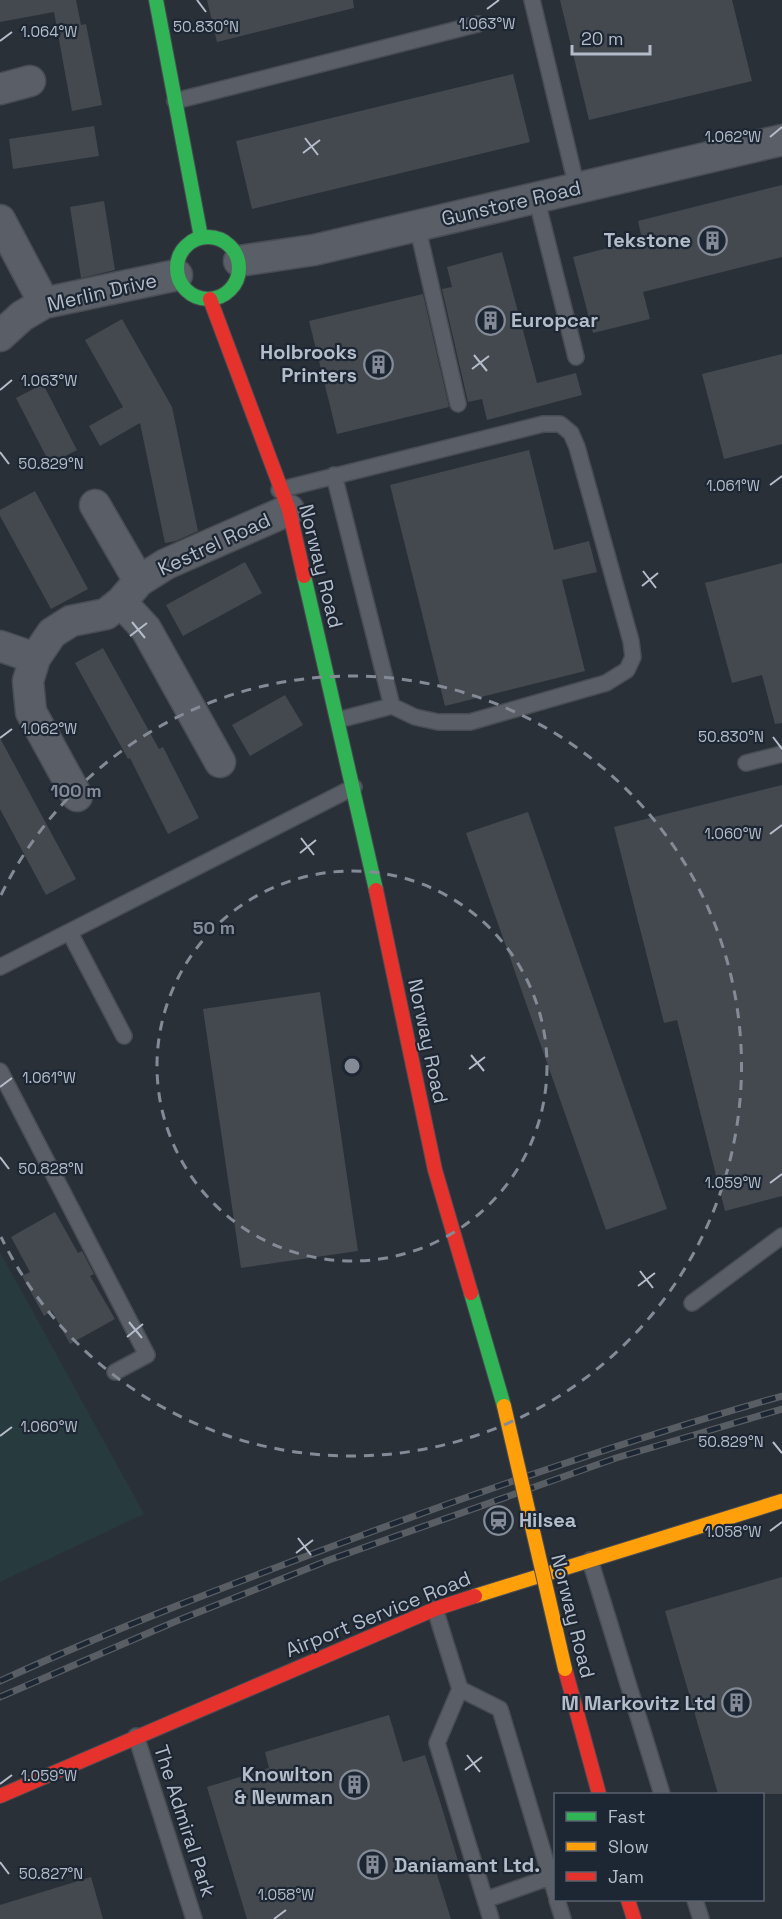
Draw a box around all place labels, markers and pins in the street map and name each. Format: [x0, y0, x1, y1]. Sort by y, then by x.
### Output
building icon: Tekstone [696, 224, 728, 256]
place label: Tekstone [603, 227, 691, 253]
building icon: Europcar [474, 304, 506, 336]
place label: Europcar [511, 307, 598, 333]
place label: Holbrooks Printers [260, 339, 357, 388]
building icon: Holbrooks Printers [362, 348, 394, 380]
centre of rings [342, 1056, 362, 1076]
station icon: Hilsea [482, 1504, 514, 1536]
place label: Hilsea [519, 1507, 577, 1533]
building icon: M Markovitz Ltd [721, 1687, 753, 1719]
place label: M Markovitz Ltd [561, 1690, 716, 1716]
place label: Knowlton & Newman [235, 1761, 333, 1810]
building icon: Knowlton & Newman [338, 1769, 370, 1801]
building icon: Daniamant Ltd. [357, 1849, 389, 1881]
place label: Daniamant Ltd. [394, 1852, 540, 1878]

